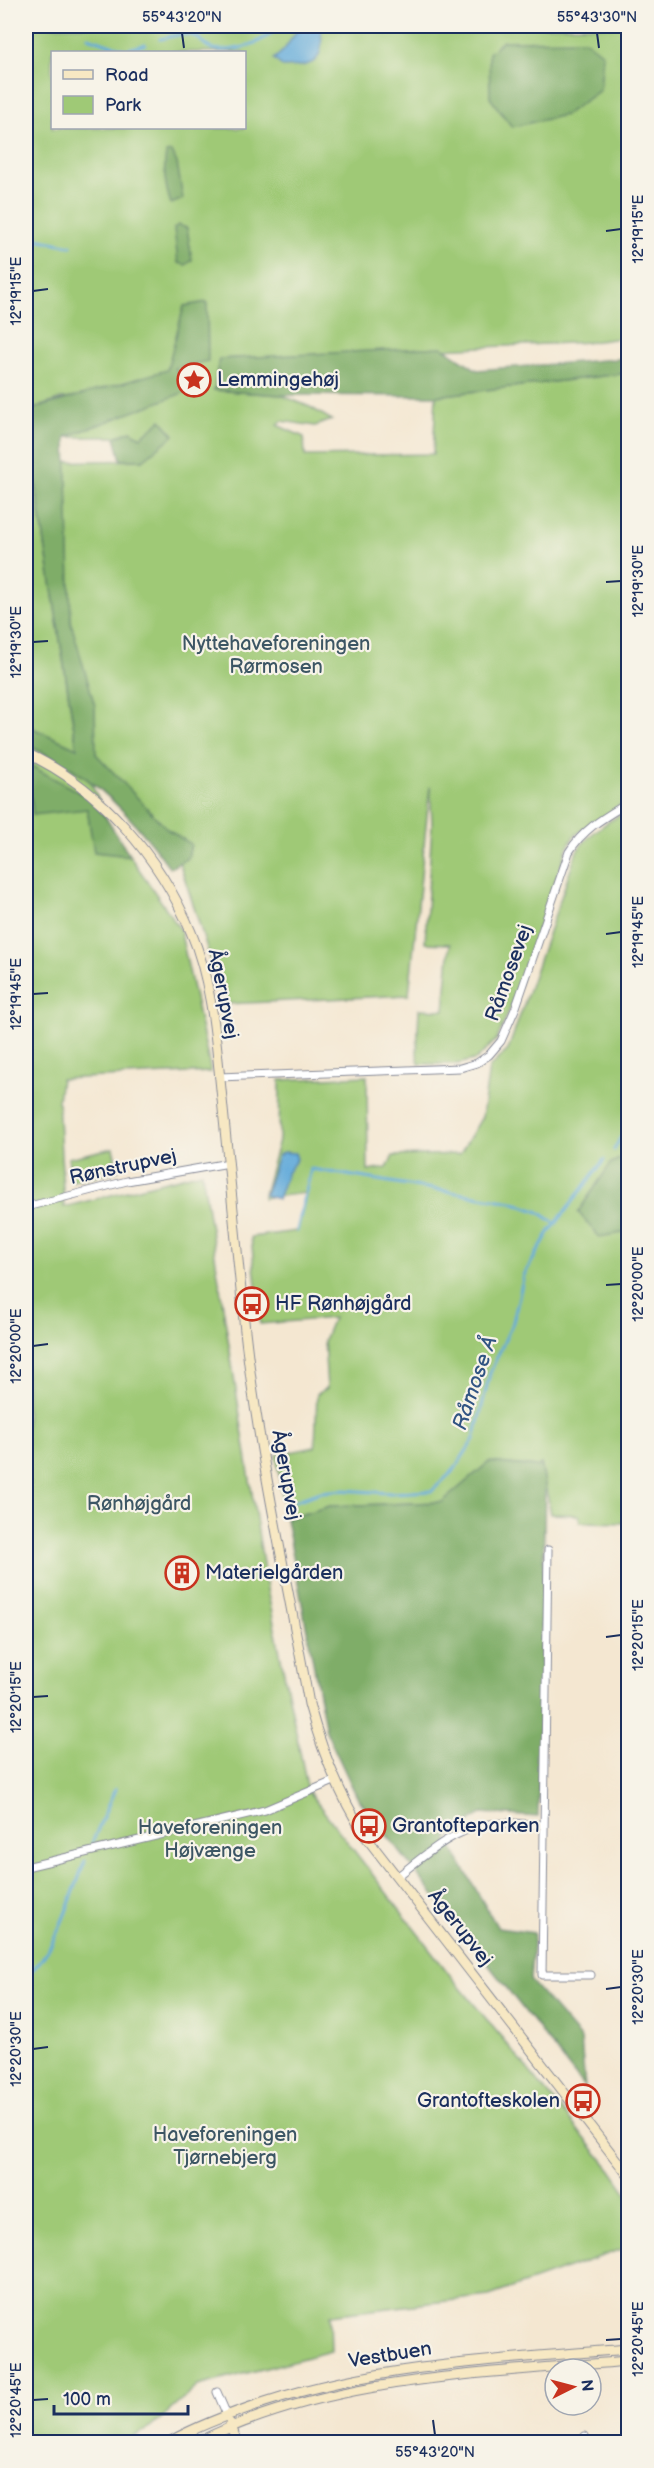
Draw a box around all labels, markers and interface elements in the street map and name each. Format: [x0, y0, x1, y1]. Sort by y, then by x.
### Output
text: 55°43'20"N [142, 8, 222, 27]
text: 55°43'30"N [557, 8, 637, 27]
legend [51, 51, 246, 129]
text: Road [105, 65, 149, 86]
text: Park [105, 95, 141, 116]
text: 12°19'15"E [629, 194, 648, 263]
text: 12°19'15"E [7, 256, 26, 325]
place icon: Lemmingehøj [176, 362, 212, 398]
place label: Lemmingehøj [217, 368, 339, 392]
text: 12°19'30"E [629, 545, 648, 617]
text: 12°19'30"E [7, 606, 26, 678]
park label: Nyttehaveforeningen Rørmosen [182, 632, 370, 679]
text: 12°19'45"E [629, 896, 648, 968]
street label: Råmosevej [480, 921, 538, 1025]
street label: Ågerupvej [203, 947, 245, 1041]
text: 12°19'45"E [7, 958, 26, 1030]
street label: Rønstrupvej [67, 1144, 179, 1190]
text: 12°20'00"E [629, 1246, 648, 1322]
bus stop icon: HF Rønhøjgård [234, 1286, 270, 1322]
place label: HF Rønhøjgård [275, 1292, 412, 1316]
text: 12°20'00"E [7, 1308, 26, 1384]
water label: Råmose Å [446, 1332, 503, 1433]
street label: Ågerupvej [266, 1428, 308, 1522]
park label: Rønhøjgård [87, 1492, 191, 1516]
building icon: Materielgården [164, 1555, 200, 1591]
place label: Materielgården [205, 1561, 343, 1585]
text: 12°20'15"E [629, 1599, 648, 1671]
text: 12°20'15"E [7, 1661, 26, 1733]
bus stop icon: Grantofteparken [351, 1808, 387, 1844]
place label: Grantofteparken [392, 1814, 540, 1838]
park label: Haveforeningen Højvænge [138, 1816, 282, 1863]
street label: Ågerupvej [422, 1883, 499, 1971]
text: 12°20'30"E [629, 1949, 648, 2025]
text: 12°20'30"E [7, 2011, 26, 2087]
bus stop icon: Grantofteskolen [565, 2083, 601, 2119]
place label: Grantofteskolen [417, 2089, 560, 2113]
park label: Haveforeningen Tjørnebjerg [153, 2123, 297, 2170]
text: 12°20'45"E [629, 2301, 648, 2377]
street label: Vestbuen [347, 2337, 433, 2373]
north arrow [543, 2357, 603, 2417]
text: 12°20'45"E [7, 2362, 26, 2438]
scale bar [54, 2378, 188, 2416]
text: N [576, 2379, 597, 2393]
text: 100 m [63, 2389, 111, 2410]
text: 55°43'20"N [395, 2443, 475, 2462]

